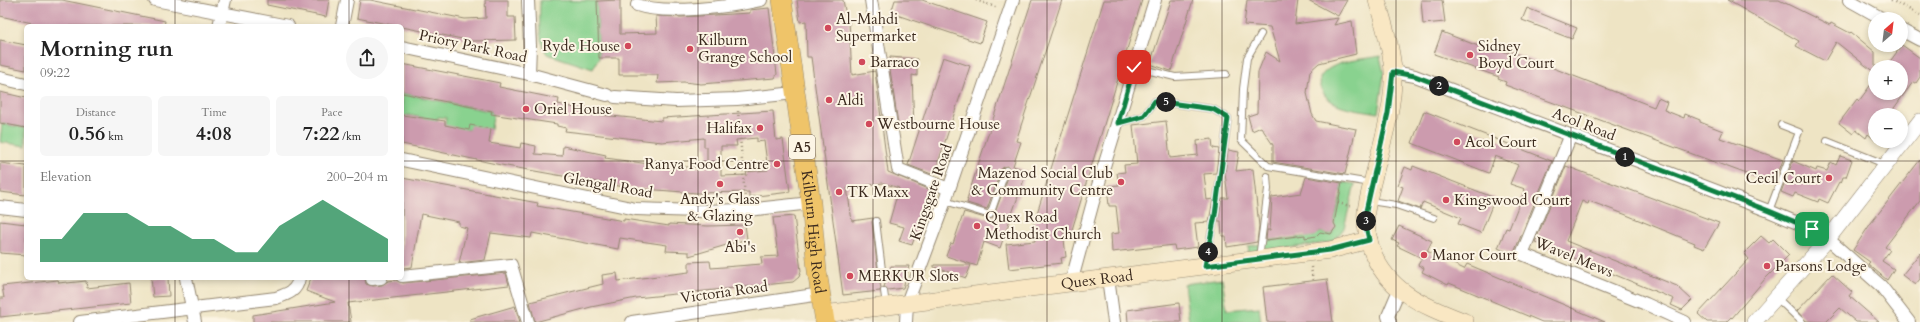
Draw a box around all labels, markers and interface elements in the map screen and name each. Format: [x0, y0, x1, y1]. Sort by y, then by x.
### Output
place label: Al-Mahdi Supermarket [836, 9, 916, 46]
north arrow [1868, 12, 1908, 52]
map controls [1868, 12, 1908, 148]
marker: Al-Mahdi Supermarket [823, 23, 833, 33]
street label: Priory Park Road [417, 25, 529, 67]
place label: Kilburn Grange School [698, 30, 792, 67]
text: Morning run [40, 34, 173, 64]
place label: Ryde House [542, 36, 620, 56]
place label: Sidney Boyd Court [1478, 36, 1555, 73]
button: share [346, 37, 388, 79]
marker: Ryde House [623, 41, 633, 51]
marker: Kilburn Grange School [685, 44, 695, 54]
pin [1117, 50, 1151, 84]
marker: Sidney Boyd Court [1465, 50, 1475, 60]
place label: Barraco [870, 52, 919, 72]
icon: check [1123, 56, 1145, 78]
marker: Barraco [857, 57, 867, 67]
button: + [1868, 60, 1908, 100]
text: 09:22 [40, 64, 70, 82]
pin: 2 [1429, 76, 1449, 96]
text: 2 [1436, 78, 1442, 93]
place label: Aldi [837, 90, 864, 110]
pin: 5 [1156, 92, 1176, 112]
text: 5 [1163, 94, 1169, 109]
marker: Aldi [824, 95, 834, 105]
place label: Oriel House [534, 99, 612, 119]
street label: Acol Road [1549, 103, 1619, 145]
marker: Oriel House [521, 104, 531, 114]
text: Distance [76, 105, 116, 120]
text: Time [201, 105, 227, 120]
text: Pace [321, 105, 343, 120]
button: − [1868, 108, 1908, 148]
place label: Westbourne House [876, 114, 1000, 134]
place label: Halifax [706, 118, 753, 138]
marker: Westbourne House [864, 119, 874, 129]
text: 0.56 [69, 120, 105, 147]
text: 4:08 [196, 120, 232, 147]
text: 7:22 [303, 120, 339, 147]
marker: Halifax [755, 123, 765, 133]
text: km [105, 129, 123, 144]
text: /km [339, 129, 361, 144]
place label: Acol Court [1465, 132, 1537, 152]
road number: A5 [789, 135, 815, 159]
marker: Acol Court [1452, 137, 1462, 147]
street label: Kingsgate Road [905, 141, 957, 243]
pin: 1 [1615, 147, 1635, 167]
text: 1 [1622, 149, 1628, 164]
place label: Ranya Food Centre [645, 154, 769, 174]
marker: Ranya Food Centre [772, 159, 782, 169]
place label: Mazenod Social Club & Community Centre [971, 163, 1113, 200]
street label: Glengall Road [562, 167, 654, 203]
text: Elevation [40, 168, 92, 186]
text: 200–204 m [326, 168, 388, 186]
place label: Cecil Court [1746, 168, 1821, 188]
street label: Kilburn High Road [796, 169, 830, 295]
marker: Cecil Court [1824, 173, 1834, 183]
marker: Mazenod Social Club & Community Centre [1116, 177, 1126, 187]
marker: Andy's Glass & Glazing [715, 179, 725, 189]
place label: TK Maxx [847, 182, 909, 202]
marker: TK Maxx [834, 187, 844, 197]
place label: Andy's Glass & Glazing [680, 189, 760, 226]
place label: Kingswood Court [1454, 190, 1570, 210]
marker: Kingswood Court [1441, 195, 1451, 205]
place label: Quex Road Methodist Church [985, 207, 1102, 244]
pin: 3 [1356, 211, 1376, 231]
pin [1795, 212, 1829, 246]
text: 3 [1363, 213, 1369, 228]
icon: arrive [1801, 218, 1823, 240]
marker: Quex Road Methodist Church [972, 221, 982, 231]
marker: Abi's [735, 227, 745, 237]
street label: Wavel Mews [1531, 232, 1616, 282]
place label: Abi's [724, 237, 756, 257]
pin: 4 [1198, 242, 1218, 262]
text: 4 [1205, 244, 1211, 259]
place label: Manor Court [1432, 245, 1517, 265]
marker: Manor Court [1419, 250, 1429, 260]
place label: Parsons Lodge [1775, 256, 1867, 276]
marker: Parsons Lodge [1762, 261, 1772, 271]
street label: Quex Road [1060, 265, 1134, 294]
place label: MERKUR Slots [858, 266, 959, 286]
marker: MERKUR Slots [845, 271, 855, 281]
street label: Victoria Road [679, 276, 769, 308]

